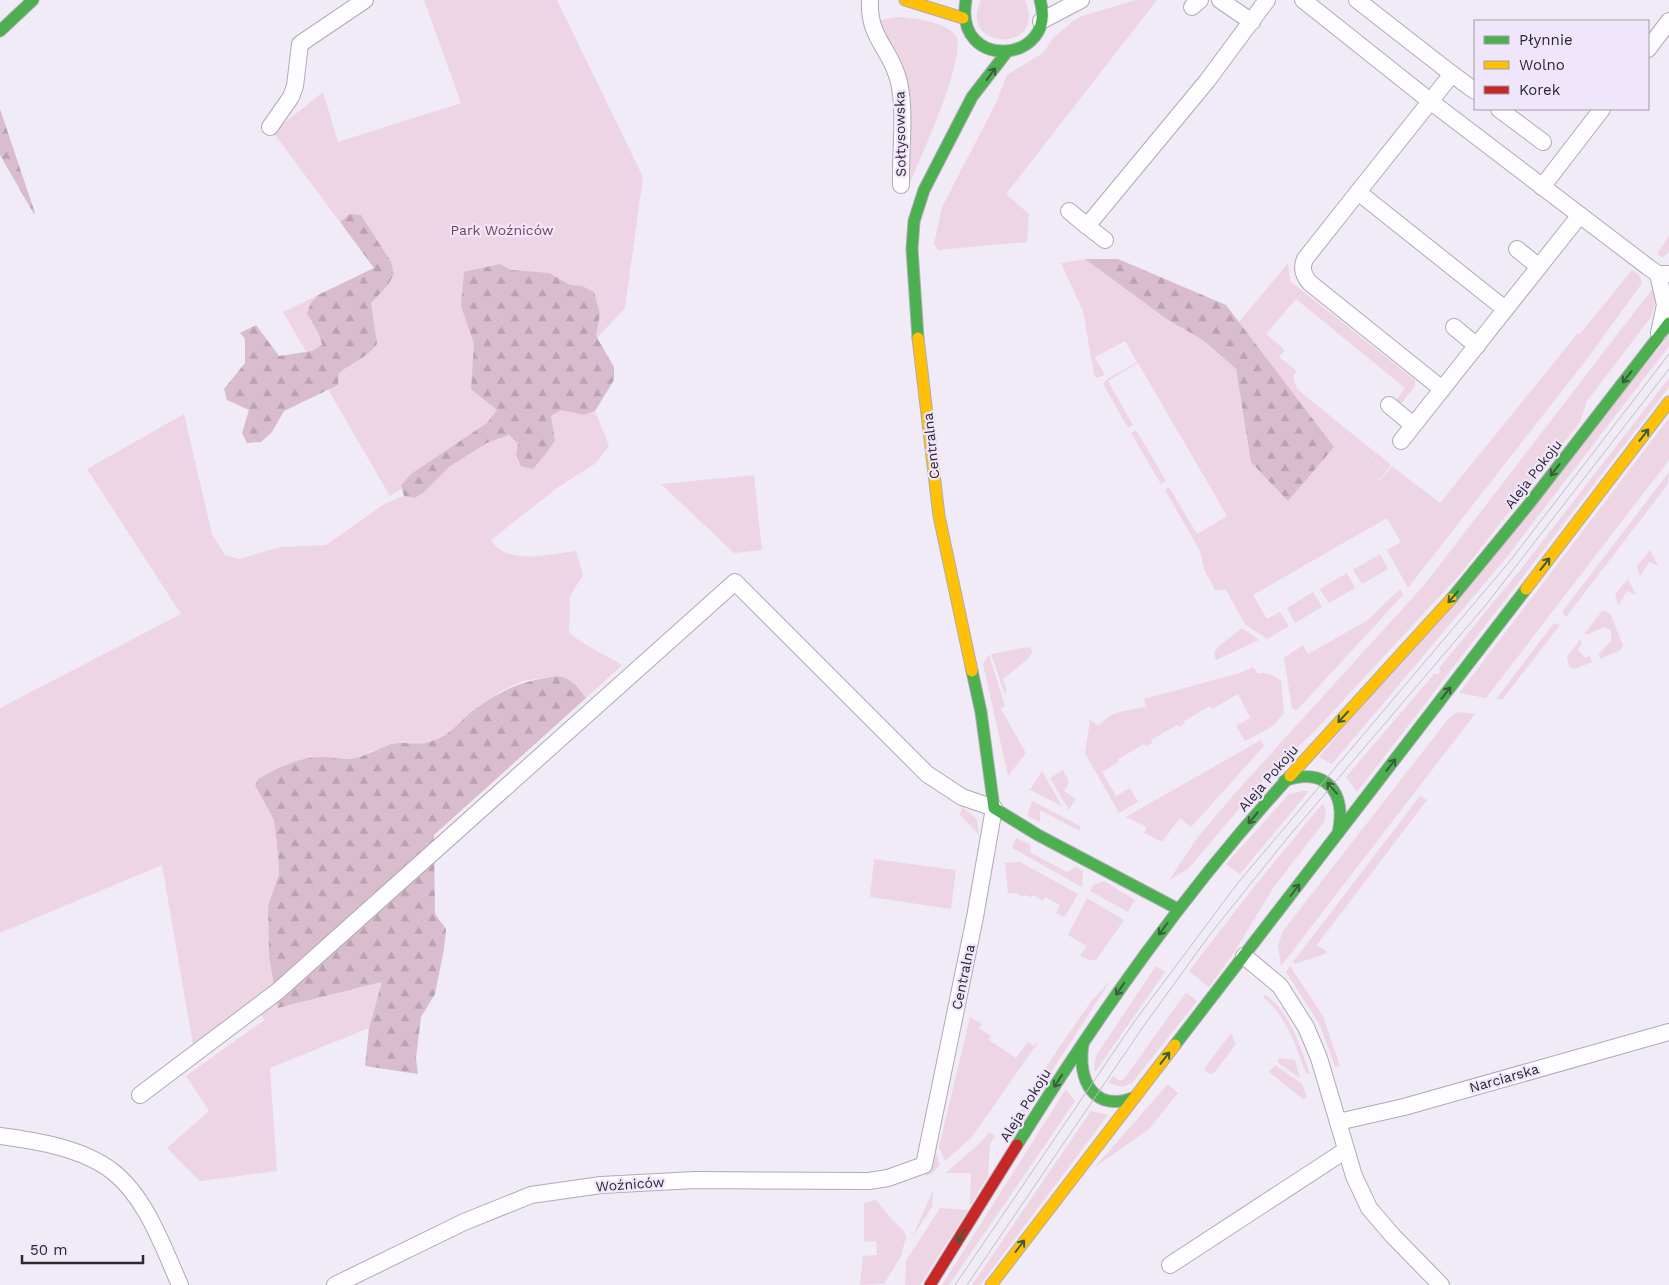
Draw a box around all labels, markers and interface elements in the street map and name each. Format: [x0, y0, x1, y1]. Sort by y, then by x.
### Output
legend [1474, 20, 1649, 110]
text: Płynnie [1519, 31, 1573, 49]
text: Wolno [1519, 56, 1565, 74]
one-way arrow [986, 67, 996, 81]
text: Korek [1519, 81, 1561, 99]
street label: Sołtysowska [891, 91, 909, 177]
park label: Park Woźniców [450, 222, 554, 238]
one-way arrow [1622, 370, 1633, 383]
street label: Centralna [920, 412, 942, 480]
one-way arrow [1638, 429, 1649, 442]
street label: Aleja Pokoju [1501, 436, 1565, 512]
one-way arrow [1549, 463, 1560, 476]
one-way arrow [1539, 558, 1550, 571]
one-way arrow [1447, 590, 1458, 603]
one-way arrow [1440, 687, 1451, 700]
one-way arrow [1337, 710, 1349, 723]
street label: Aleja Pokoju [1235, 741, 1301, 815]
one-way arrow [1385, 758, 1396, 771]
one-way arrow [1326, 782, 1337, 795]
one-way arrow [1247, 811, 1258, 824]
one-way arrow [1289, 884, 1300, 897]
one-way arrow [1157, 922, 1168, 935]
street label: Centralna [948, 943, 978, 1011]
one-way arrow [1115, 982, 1125, 996]
one-way arrow [1159, 1052, 1170, 1065]
street label: Narciarska [1467, 1060, 1541, 1096]
street label: Aleja Pokoju [996, 1066, 1054, 1144]
one-way arrow [1052, 1074, 1062, 1088]
street label: Woźniców [595, 1174, 665, 1194]
one-way arrow [956, 1229, 966, 1243]
scale bar [22, 1232, 144, 1264]
one-way arrow [1015, 1240, 1026, 1253]
text: 50 m [30, 1241, 67, 1259]

